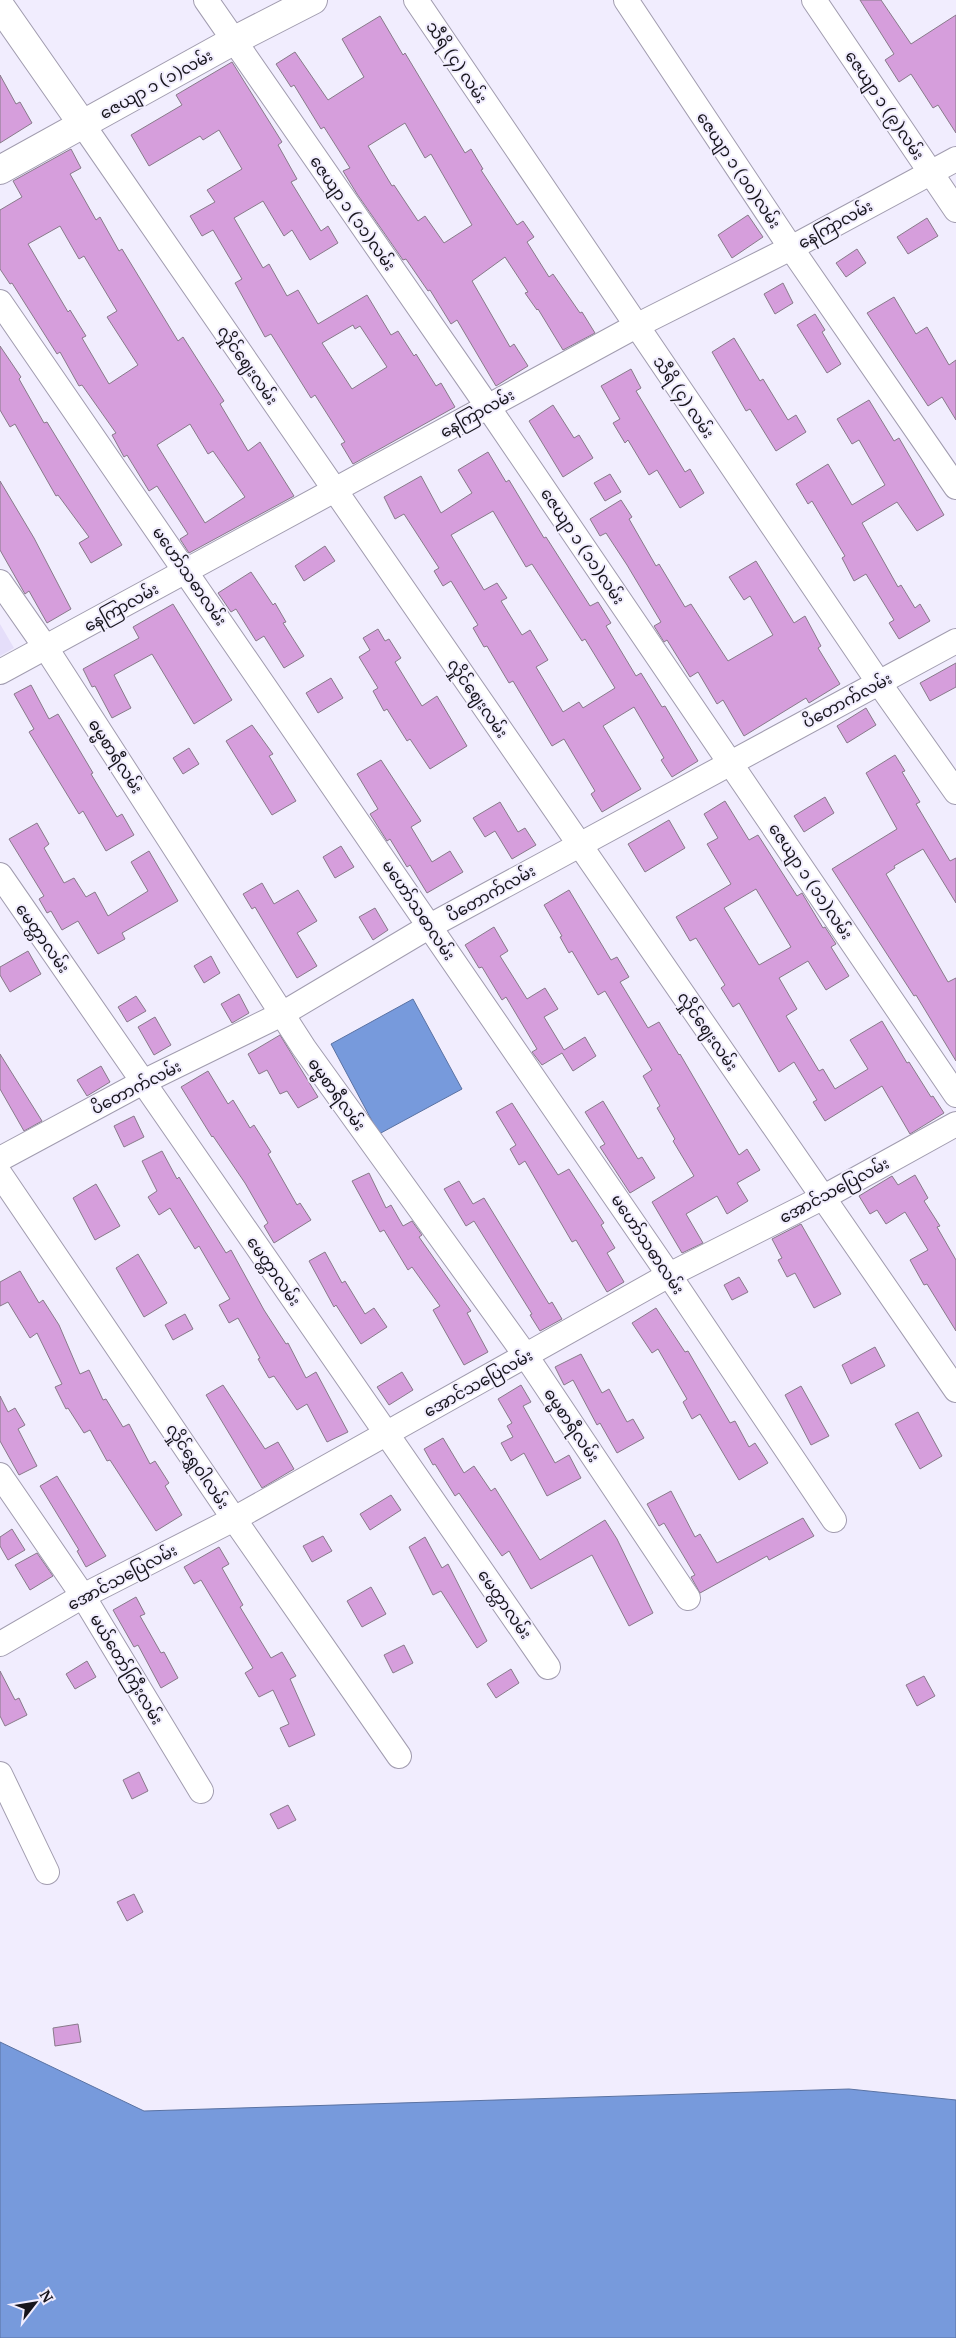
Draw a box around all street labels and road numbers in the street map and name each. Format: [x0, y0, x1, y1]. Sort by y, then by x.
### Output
street label: သီရိ (၄) လမ်း [419, 17, 493, 109]
street label: ဇေယျာ ၁ (၁)လမ်း [96, 44, 218, 127]
street label: ဇေယျာ ၁ (၉)လမ်း [838, 46, 930, 166]
street label: ဇေယျာ ၁ (၁၀)လမ်း [689, 107, 786, 234]
street label: ဇေယျာ ၁ (၁၁)လမ်း [303, 151, 401, 277]
street label: နေကြာလမ်း [794, 194, 878, 256]
street label: လှိုင်ဈေးလမ်း [210, 321, 283, 411]
street label: သီရိ (၄) လမ်း [646, 352, 720, 444]
street label: နေကြာလမ်း [436, 383, 520, 445]
street label: ဇေယျာ ၁ (၁၁)လမ်း [533, 484, 630, 610]
street label: မဟော်သဓာလမ်း [148, 522, 232, 629]
street label: နေကြာလမ်း [80, 577, 164, 639]
street label: လှိုင်ဈေးလမ်း [440, 654, 513, 744]
street label: ပိတောက်လမ်း [798, 667, 895, 732]
street label: ဓမ္မစာရီလမ်း [81, 714, 148, 800]
street label: ဇေယျာ ၁ (၁၁)လမ်း [761, 819, 858, 945]
street label: မဟော်သဓာလမ်း [378, 856, 461, 964]
street label: ပိတောက်လမ်း [443, 860, 539, 926]
street label: မေတ္တာလမ်း [8, 899, 75, 979]
street label: လှိုင်ဈေးလမ်း [670, 987, 743, 1077]
street label: ဓမ္မစာရီလမ်း [300, 1053, 371, 1137]
street label: ပိတောက်လမ်း [87, 1055, 184, 1118]
street label: အောင်သပြေလမ်း [775, 1152, 894, 1231]
street label: မဟော်သဓာလမ်း [607, 1190, 690, 1298]
street label: မေတ္တာလမ်း [239, 1232, 306, 1312]
street label: အောင်သပြေလမ်း [420, 1344, 538, 1425]
street label: ဓမ္မစာရီလမ်း [536, 1384, 605, 1468]
street label: လှိုင်ရွှေဝါလမ်း [159, 1419, 235, 1515]
street label: အောင်သပြေလမ်း [63, 1539, 182, 1618]
street label: မေတ္တာလမ်း [470, 1565, 537, 1645]
street label: မယ်တော်ကြီးလမ်း [83, 1610, 169, 1730]

